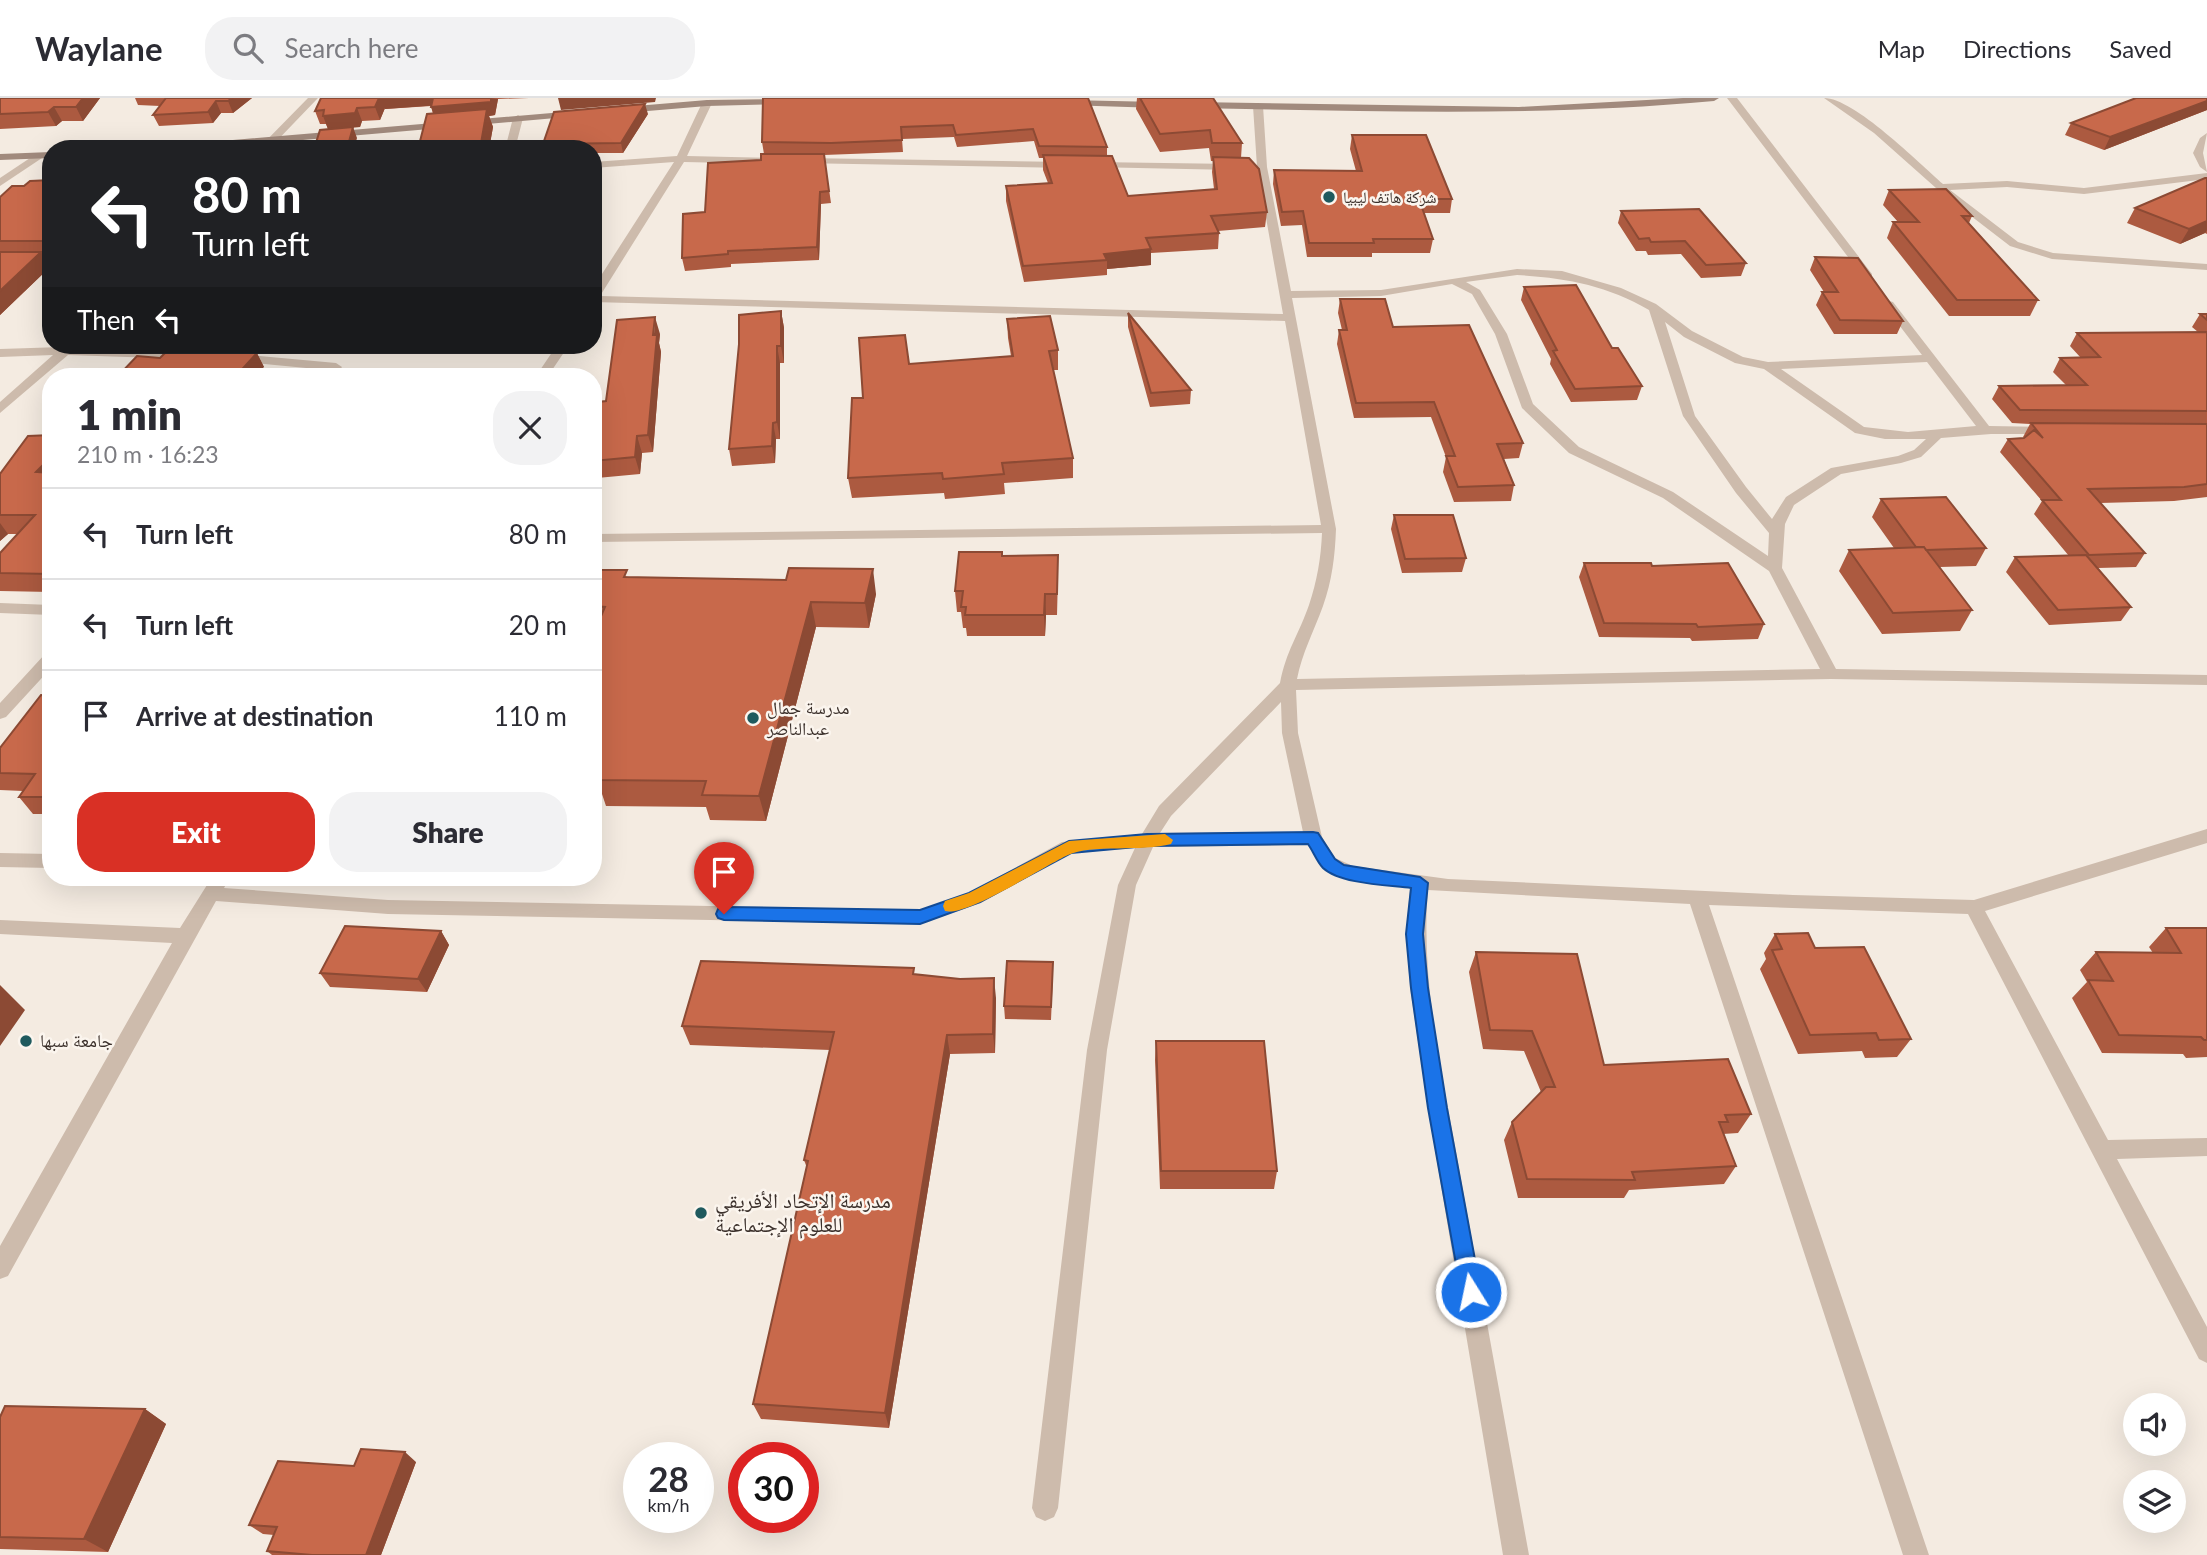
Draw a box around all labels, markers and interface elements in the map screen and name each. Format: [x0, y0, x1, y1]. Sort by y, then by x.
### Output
search box [205, 17, 695, 80]
text: Waylane [35, 28, 163, 68]
icon: search [229, 29, 267, 67]
text: Search here [285, 32, 419, 64]
text: Map [1878, 34, 1925, 63]
text: Directions [1963, 34, 2071, 63]
text: Saved [2109, 34, 2172, 63]
text: 80 m [192, 165, 302, 223]
icon: left [77, 168, 168, 259]
place label: شركة هاتف ليبيا [1343, 187, 1436, 207]
marker: شركة هاتف ليبيا [1321, 189, 1337, 205]
text: Turn left [192, 224, 309, 263]
icon: left [149, 301, 187, 339]
text: Then [77, 304, 135, 336]
text: 1 min [77, 389, 182, 439]
button: close [493, 391, 567, 465]
text: 210 m · 16:23 [77, 440, 219, 468]
icon: left [77, 515, 115, 553]
text: Turn left [136, 518, 233, 550]
text: 80 m [509, 518, 567, 550]
icon: left [77, 606, 115, 644]
text: Turn left [136, 609, 233, 641]
text: 20 m [509, 609, 567, 641]
place label: مدرسة جمال عبدالناصر [766, 696, 849, 740]
icon: arrive [77, 697, 115, 735]
text: Arrive at destination [136, 700, 373, 732]
text: 110 m [494, 700, 567, 732]
marker: مدرسة جمال عبدالناصر [745, 710, 761, 726]
button: Exit [77, 792, 315, 872]
button: Share [329, 792, 567, 872]
pin [694, 842, 754, 914]
icon: arrive [705, 853, 743, 891]
place label: جامعة سبها [40, 1029, 113, 1052]
marker: جامعة سبها [18, 1033, 34, 1049]
place label: مدرسة الإتحاد الأفريقي للعلوم الإجتماعية [715, 1187, 891, 1239]
marker: مدرسة الإتحاد الأفريقي للعلوم الإجتماعية [693, 1205, 709, 1221]
position arrow [1434, 1255, 1508, 1329]
map controls [2123, 1393, 2186, 1533]
button: sound [2123, 1393, 2186, 1456]
speed limit sign: 30 [728, 1442, 819, 1533]
text: 28 [648, 1457, 689, 1499]
button: layers [2123, 1470, 2186, 1533]
text: km/h [647, 1494, 690, 1516]

